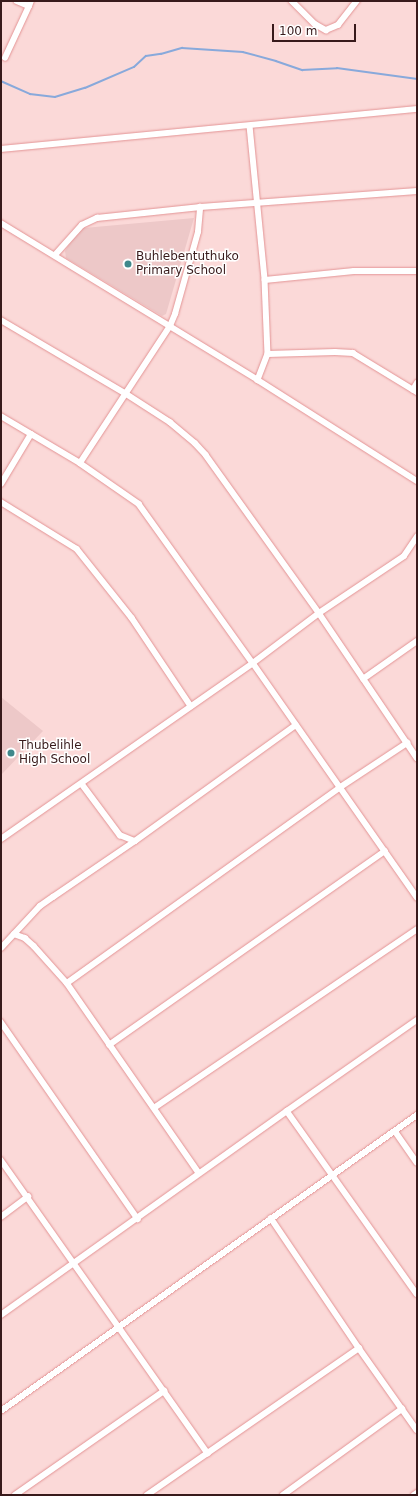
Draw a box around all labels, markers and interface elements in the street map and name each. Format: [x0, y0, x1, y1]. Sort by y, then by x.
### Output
scale bar [274, 16, 358, 42]
text: 100 m [279, 24, 317, 38]
place label: Buhlebentuthuko Primary School [136, 250, 239, 278]
marker: Buhlebentuthuko Primary School [123, 259, 133, 269]
place label: Thubelihle High School [19, 739, 90, 767]
marker: Thubelihle High School [6, 748, 16, 758]

